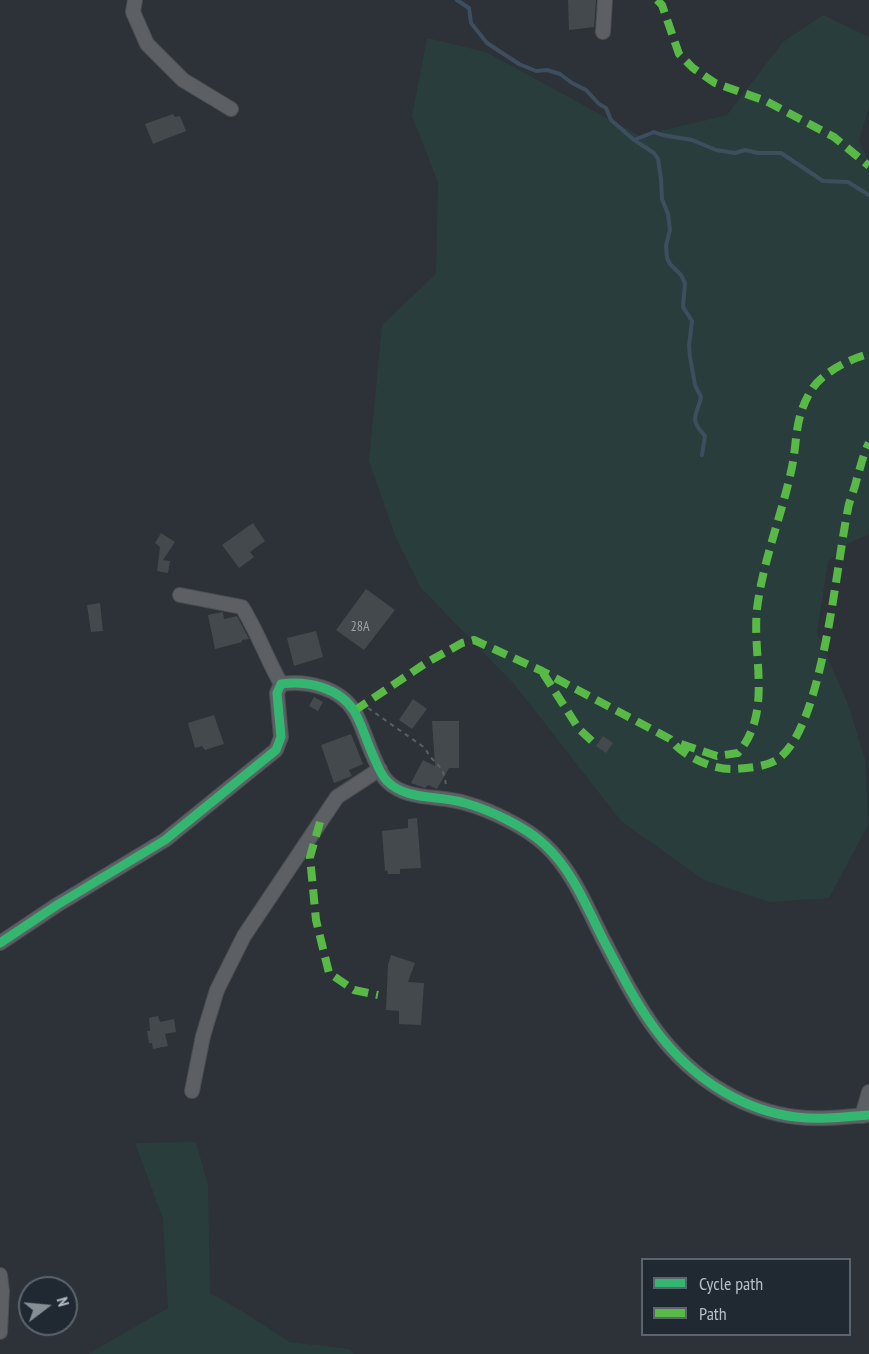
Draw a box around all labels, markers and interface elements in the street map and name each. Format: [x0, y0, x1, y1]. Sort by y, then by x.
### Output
house number: 28A [350, 619, 370, 635]
legend [641, 1258, 851, 1336]
text: Cycle path [699, 1272, 763, 1295]
north arrow [18, 1276, 78, 1336]
text: N [53, 1295, 74, 1308]
text: Path [699, 1302, 727, 1325]

